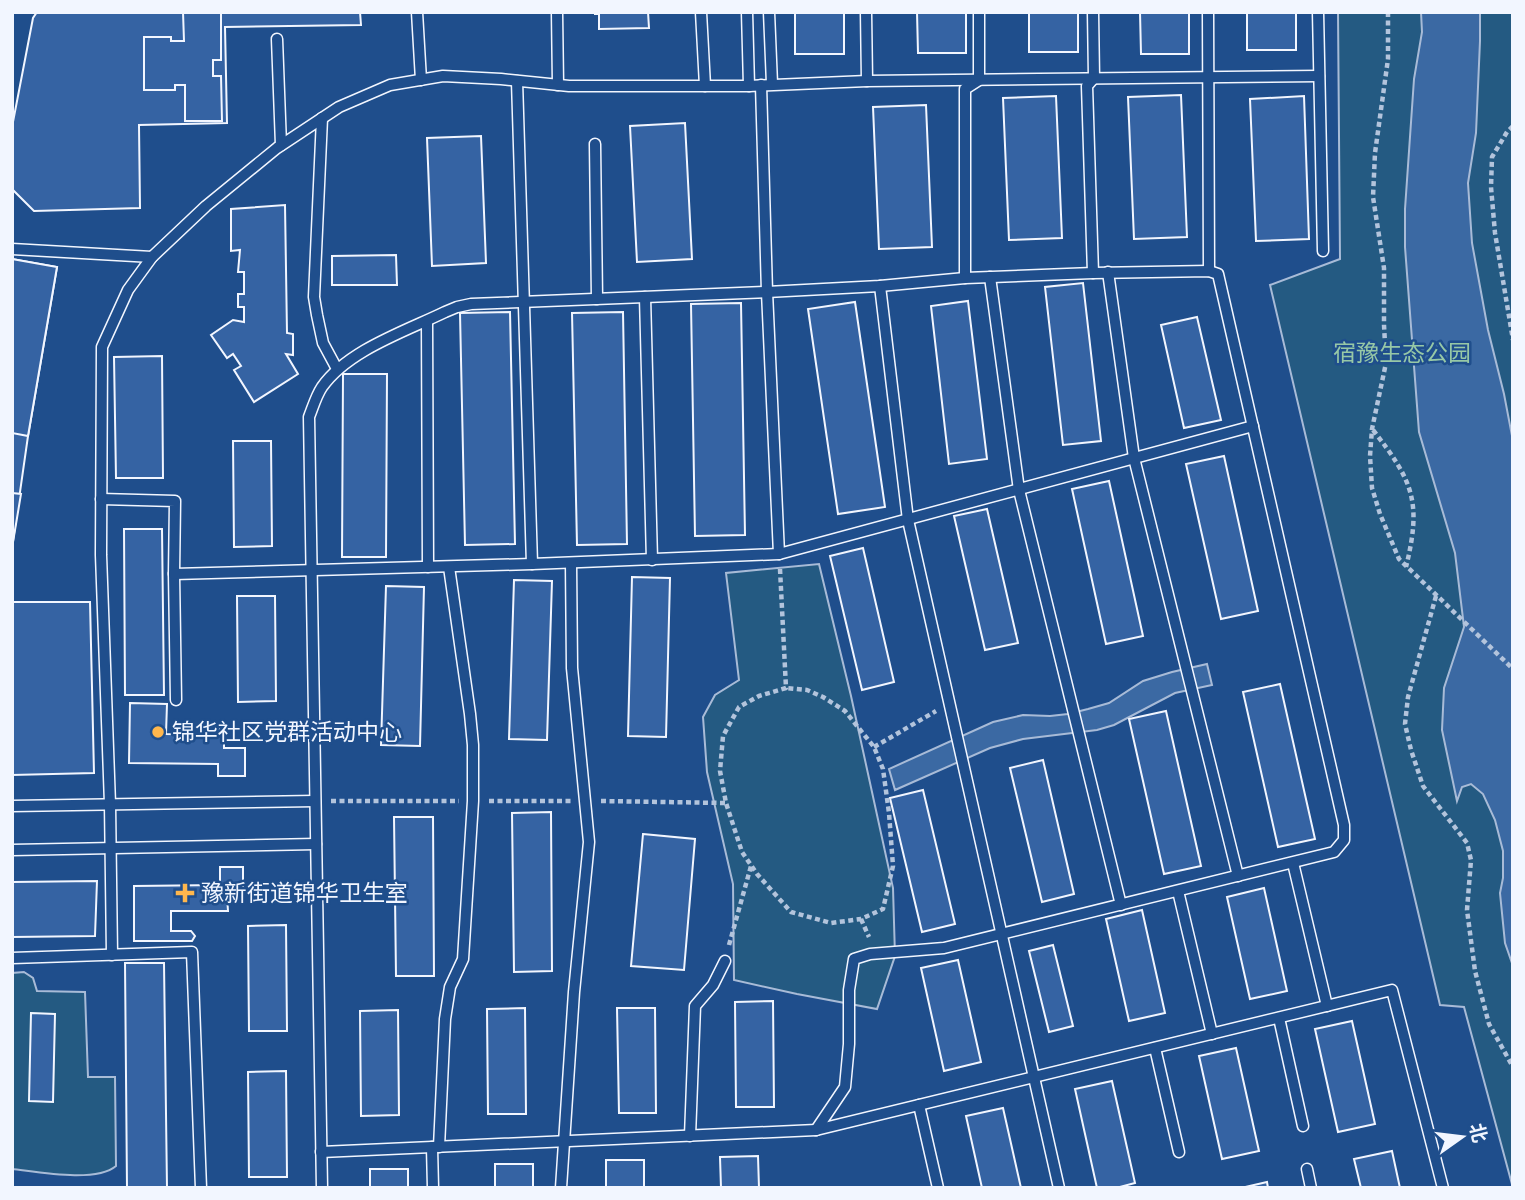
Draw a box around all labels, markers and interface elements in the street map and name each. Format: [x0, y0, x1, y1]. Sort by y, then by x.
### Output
park label: 宿豫生态公园 [1333, 338, 1471, 369]
place label: 锦华社区党群活动中心 [172, 717, 402, 748]
marker: 锦华社区党群活动中心 [150, 724, 166, 740]
place label: 豫新街道锦华卫生室 [201, 878, 408, 909]
marker: 豫新街道锦华卫生室 [175, 883, 195, 903]
north arrow [1427, 1102, 1497, 1172]
text: 北 [1463, 1121, 1492, 1145]

